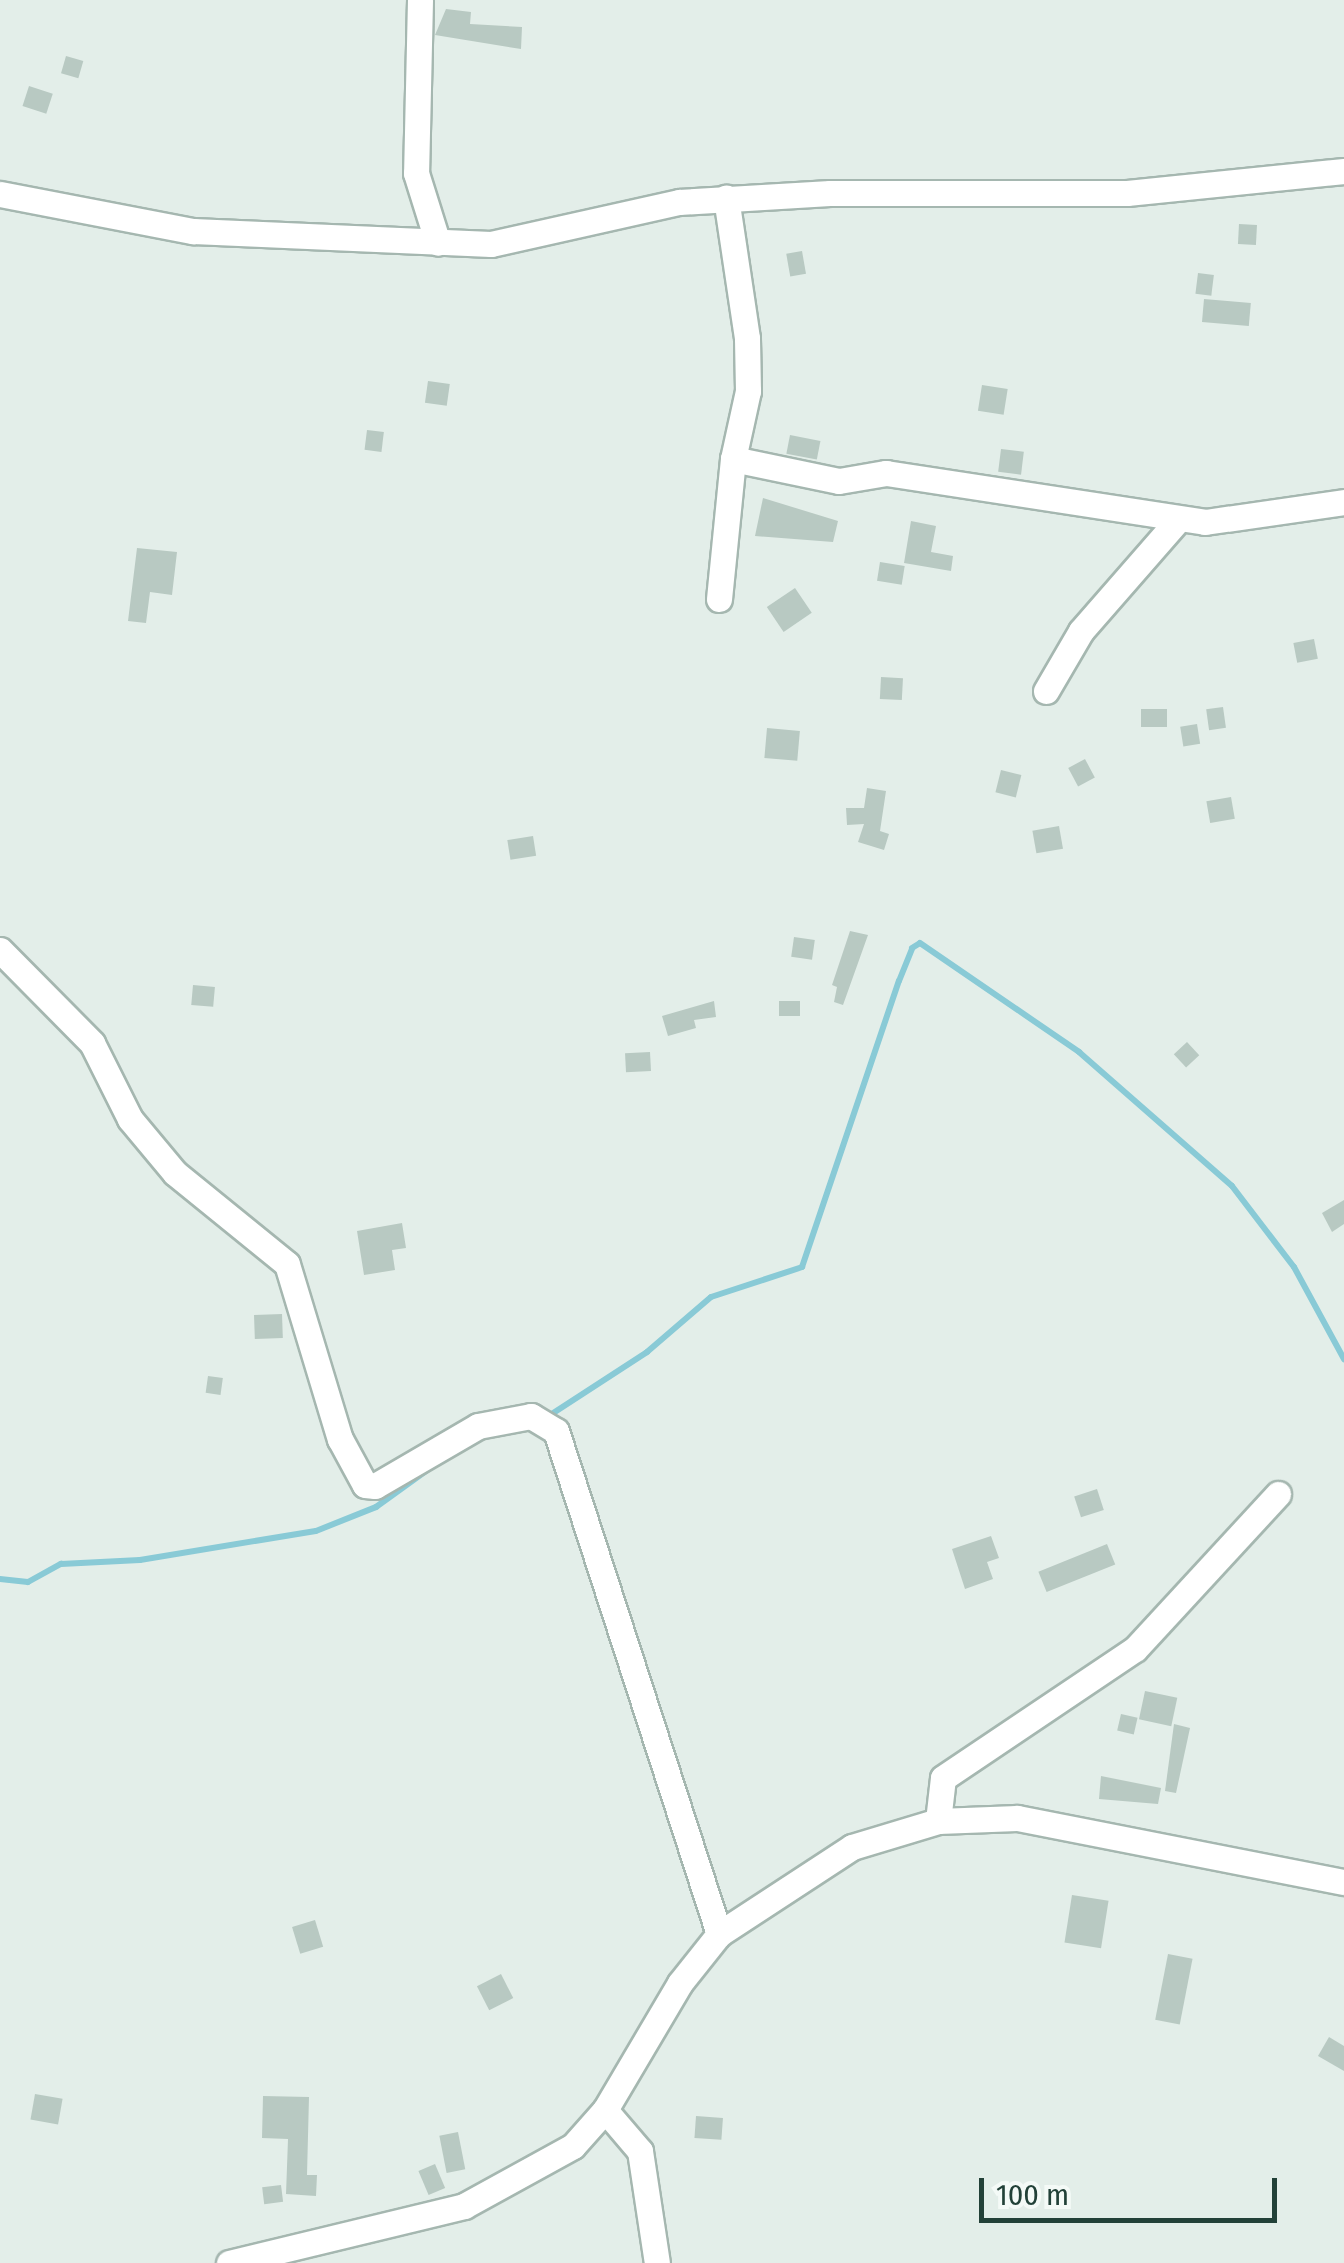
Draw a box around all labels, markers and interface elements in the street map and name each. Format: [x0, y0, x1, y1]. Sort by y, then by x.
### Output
scale bar [984, 2158, 1282, 2220]
text: 100 m [996, 2177, 1069, 2213]

